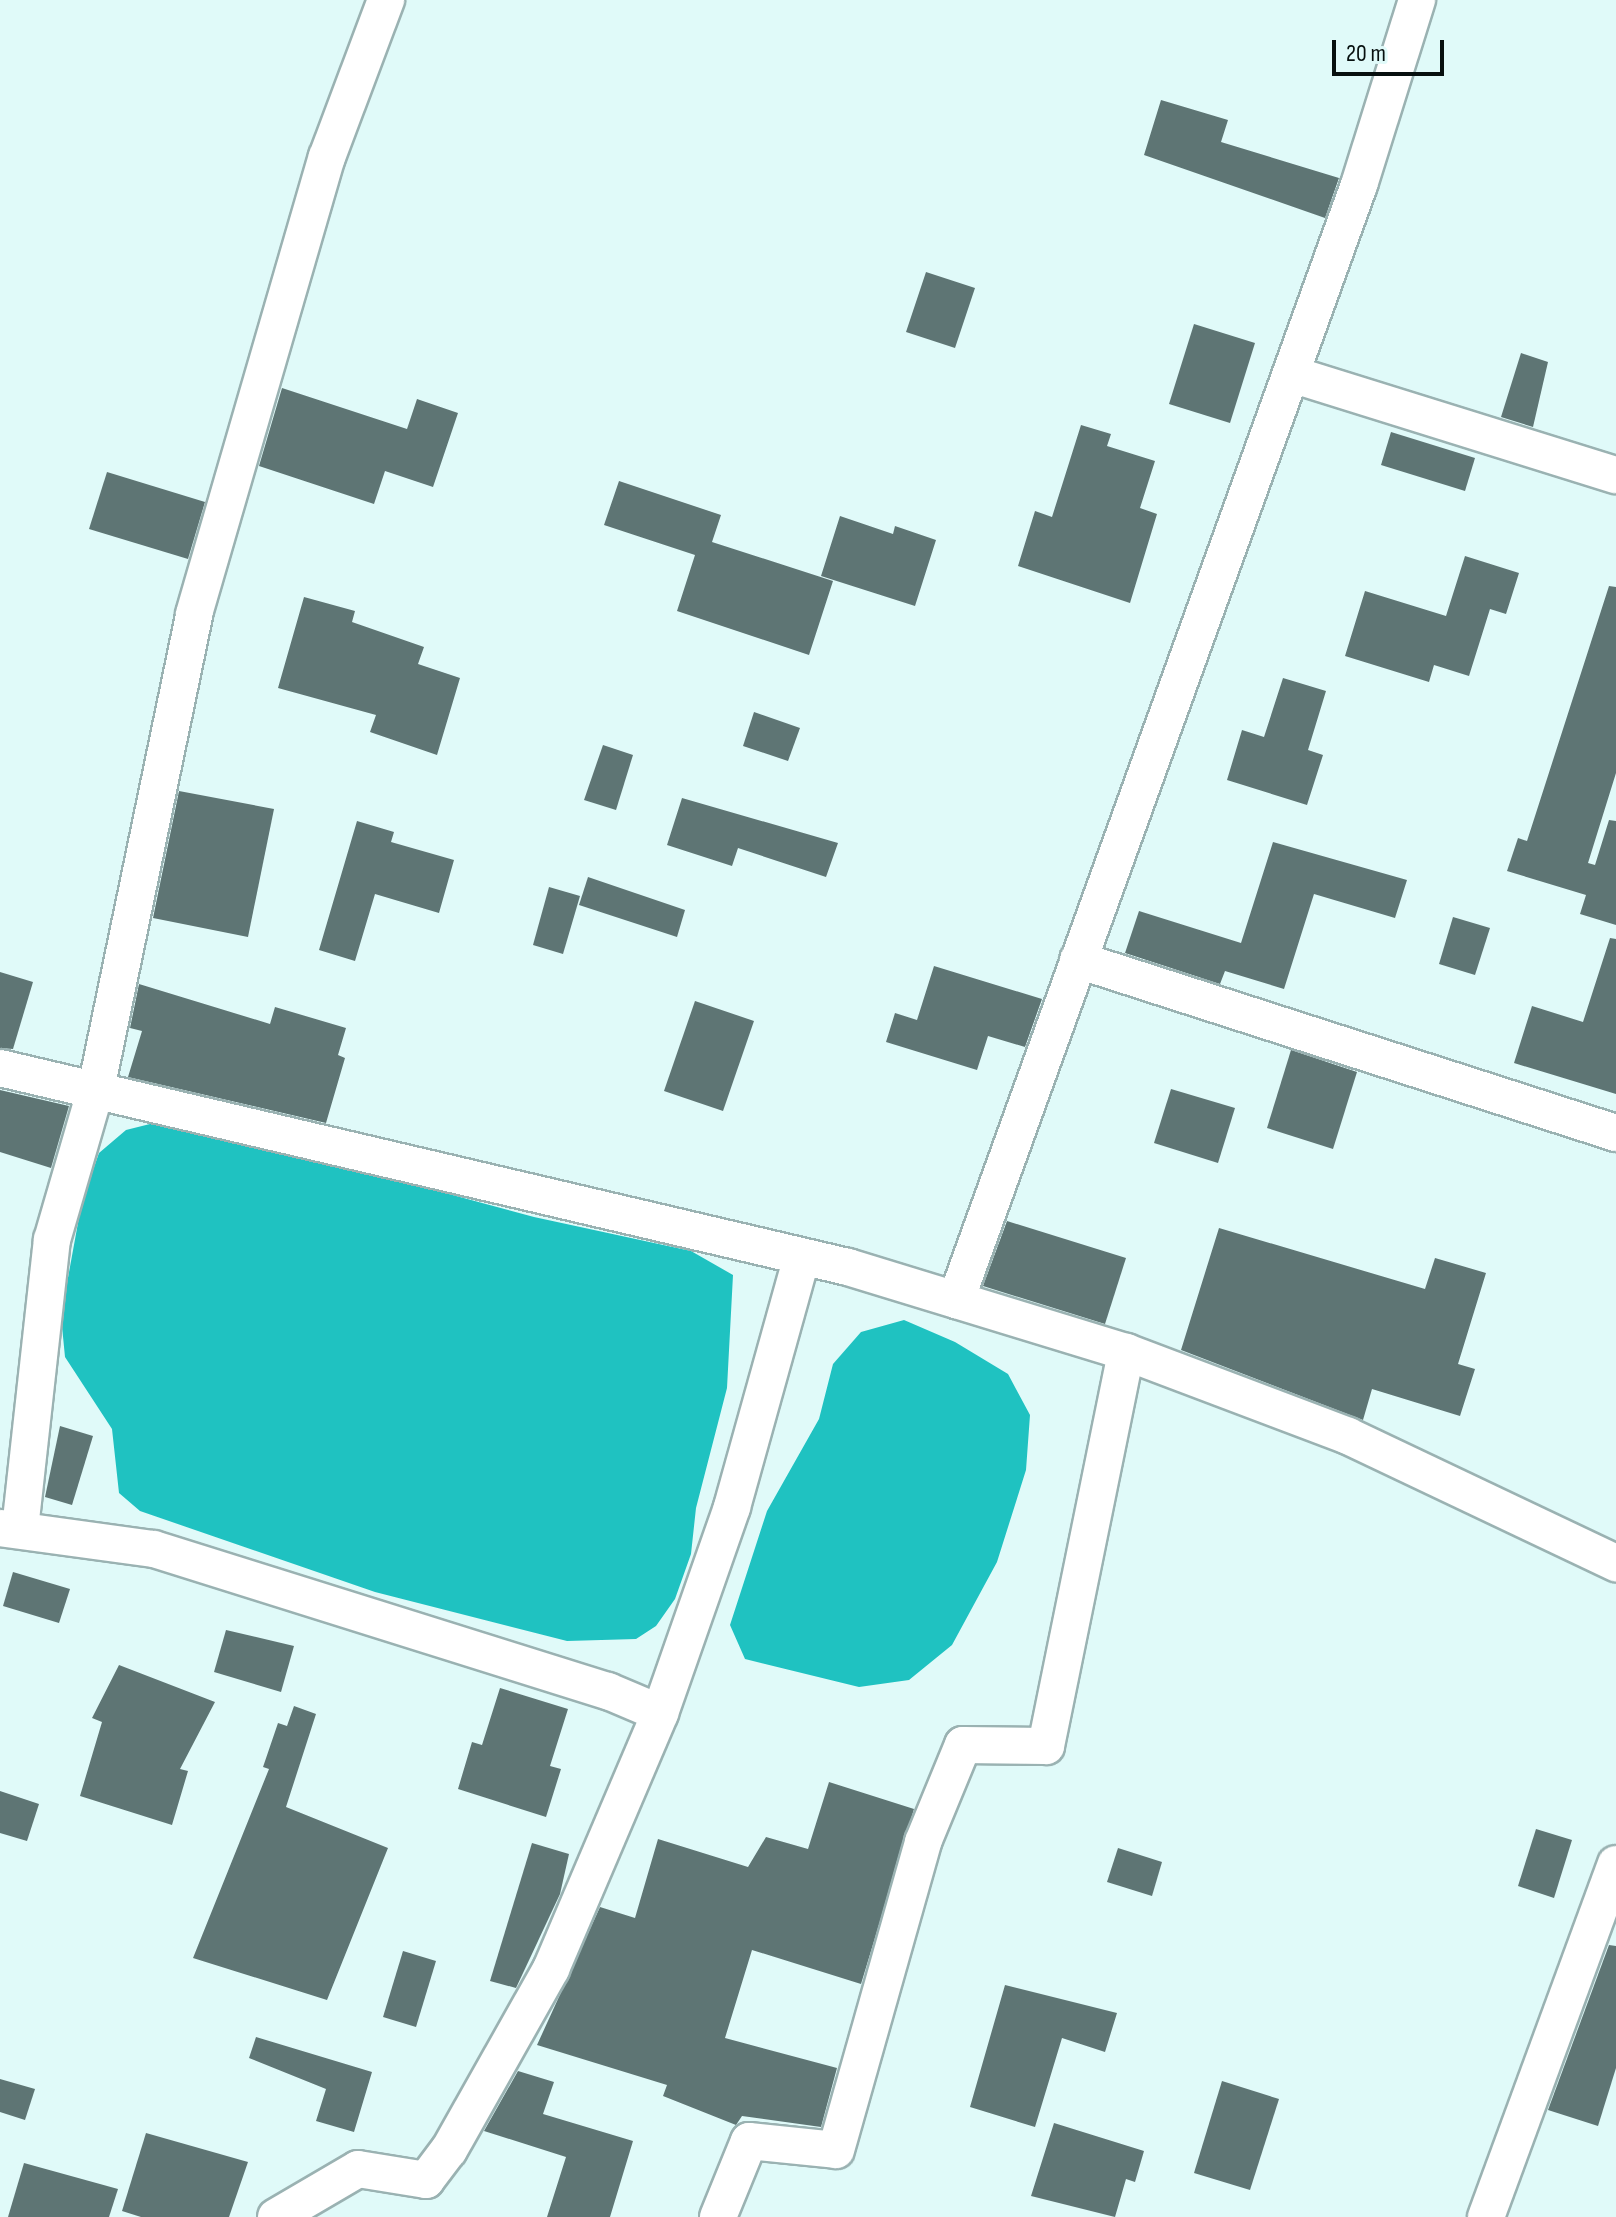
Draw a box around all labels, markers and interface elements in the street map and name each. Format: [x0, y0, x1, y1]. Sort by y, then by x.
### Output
scale bar [1336, 24, 1448, 74]
text: 20 m [1346, 39, 1386, 68]

